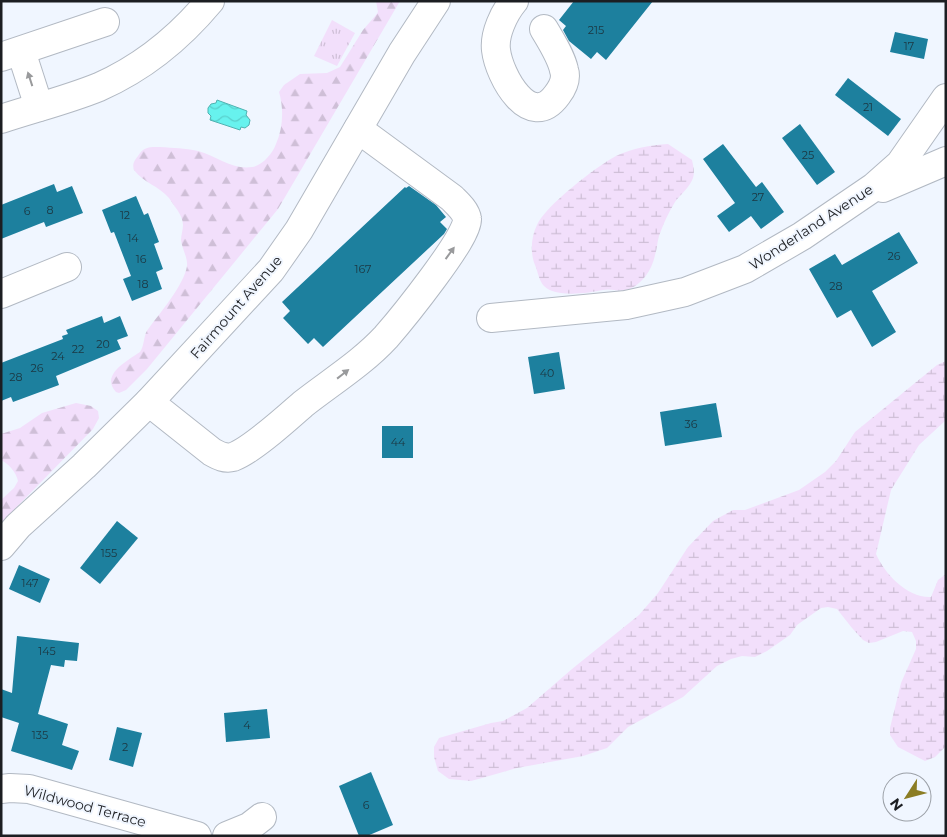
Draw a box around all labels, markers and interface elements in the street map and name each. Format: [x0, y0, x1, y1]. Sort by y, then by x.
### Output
house number: 215 [588, 23, 604, 37]
house number: 17 [904, 39, 914, 53]
one-way arrow [26, 71, 33, 86]
house number: 21 [863, 100, 873, 114]
house number: 25 [802, 148, 814, 162]
street label: Wonderland Avenue [746, 180, 876, 274]
house number: 27 [752, 190, 764, 204]
house number: 8 [46, 203, 54, 217]
house number: 6 [24, 204, 31, 218]
house number: 12 [120, 208, 130, 222]
house number: 14 [127, 231, 139, 245]
one-way arrow [445, 247, 456, 260]
house number: 26 [888, 249, 901, 263]
house number: 16 [136, 252, 147, 266]
street label: Fairmount Avenue [186, 252, 286, 362]
house number: 167 [354, 262, 372, 276]
house number: 18 [138, 277, 149, 291]
house number: 28 [829, 279, 843, 293]
house number: 20 [96, 337, 110, 351]
house number: 22 [72, 342, 84, 356]
house number: 24 [51, 349, 65, 363]
house number: 26 [31, 361, 44, 375]
house number: 40 [540, 366, 554, 380]
one-way arrow [336, 368, 349, 379]
house number: 28 [9, 370, 23, 384]
house number: 36 [685, 417, 698, 431]
house number: 44 [391, 435, 406, 449]
house number: 155 [101, 546, 117, 560]
house number: 147 [21, 576, 39, 590]
house number: 145 [38, 644, 56, 658]
house number: 4 [243, 718, 251, 732]
house number: 135 [32, 728, 48, 742]
house number: 2 [122, 740, 128, 754]
north arrow [882, 772, 932, 822]
street label: Wildwood Terrace [22, 781, 148, 831]
text: N [886, 795, 907, 815]
house number: 6 [363, 798, 370, 812]

